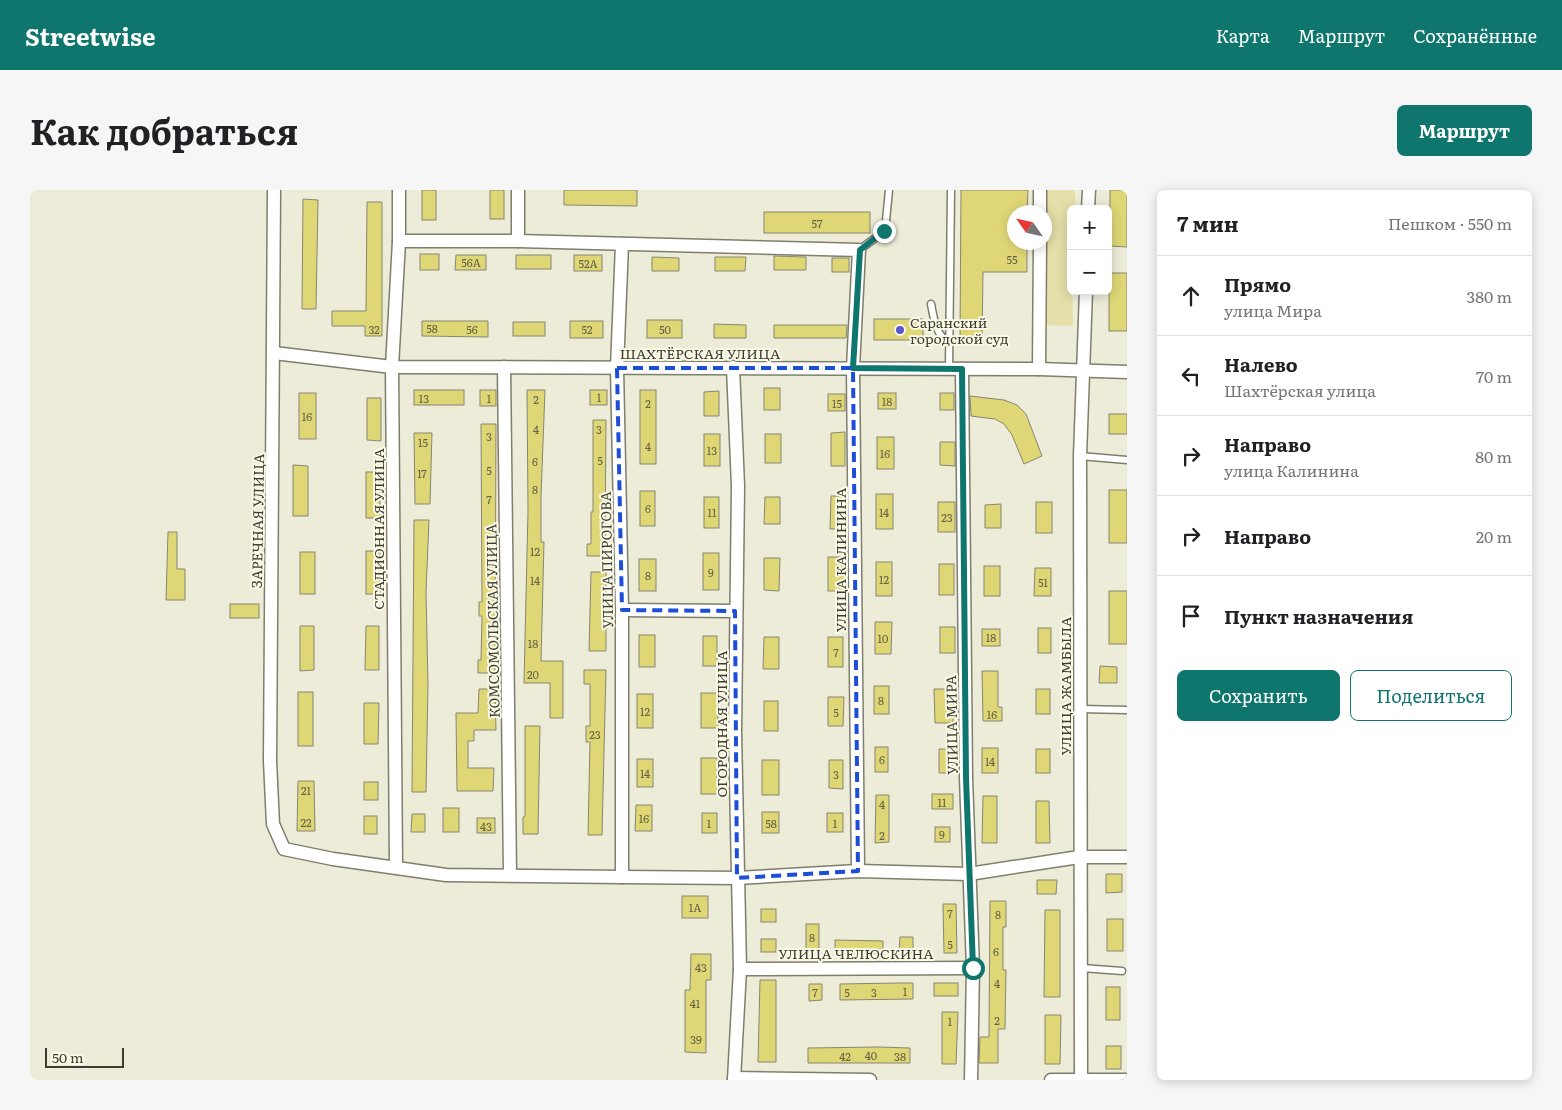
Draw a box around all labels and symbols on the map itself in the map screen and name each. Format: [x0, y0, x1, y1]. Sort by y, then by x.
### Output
north arrow [1007, 205, 1052, 250]
house number: 57 [811, 215, 823, 231]
route end [873, 220, 896, 243]
house number: 55 [1006, 251, 1018, 267]
house number: 56А [461, 254, 481, 270]
house number: 52А [578, 255, 598, 271]
place label: Саранский городской суд [910, 312, 1009, 348]
house number: 58 [426, 320, 438, 336]
house number: 32 [368, 321, 380, 337]
house number: 56 [466, 321, 478, 337]
house number: 52 [581, 321, 593, 337]
house number: 50 [659, 321, 671, 337]
marker: Саранский городской суд [894, 324, 906, 336]
street label: ШАХТЁРСКАЯ УЛИЦА [620, 343, 781, 363]
house number: 1 [597, 389, 602, 405]
house number: 13 [419, 390, 429, 406]
house number: 1 [487, 390, 492, 406]
house number: 2 [533, 391, 539, 407]
house number: 18 [882, 393, 892, 409]
house number: 2 [645, 395, 651, 411]
house number: 15 [832, 395, 842, 411]
house number: 16 [302, 408, 312, 424]
house number: 4 [533, 421, 539, 437]
house number: 3 [596, 421, 602, 437]
house number: 3 [486, 428, 492, 444]
house number: 15 [418, 434, 428, 450]
house number: 4 [645, 438, 651, 454]
house number: 13 [707, 442, 717, 458]
house number: 16 [880, 445, 890, 461]
street label: СТАДИОННАЯ УЛИЦА [368, 448, 388, 610]
house number: 5 [597, 452, 603, 468]
street label: ЗАРЕЧНАЯ УЛИЦА [246, 453, 268, 589]
house number: 6 [532, 453, 538, 469]
house number: 5 [486, 462, 492, 478]
house number: 17 [417, 465, 427, 481]
house number: 8 [532, 481, 538, 497]
street label: УЛИЦА КАЛИНИНА [830, 487, 850, 632]
street label: УЛИЦА ПИРОГОВА [595, 490, 617, 629]
house number: 7 [486, 491, 492, 507]
house number: 6 [645, 500, 651, 516]
house number: 11 [708, 504, 717, 520]
house number: 14 [879, 504, 889, 520]
house number: 23 [941, 509, 953, 525]
street label: КОМСОМОЛЬСКАЯ УЛИЦА [480, 523, 504, 718]
house number: 12 [530, 543, 540, 559]
house number: 9 [708, 564, 714, 580]
house number: 8 [645, 567, 651, 583]
house number: 12 [879, 571, 889, 587]
house number: 14 [530, 572, 540, 588]
house number: 51 [1038, 574, 1049, 590]
street label: УЛИЦА ЖАМБЫЛА [1055, 616, 1075, 755]
house number: 18 [986, 629, 996, 645]
house number: 10 [878, 630, 888, 646]
house number: 18 [528, 635, 538, 651]
house number: 7 [833, 644, 839, 660]
street label: ОГОРОДНАЯ УЛИЦА [711, 650, 731, 798]
house number: 20 [527, 666, 539, 682]
street label: УЛИЦА МИРА [940, 674, 962, 775]
house number: 8 [878, 692, 884, 708]
house number: 12 [640, 703, 650, 719]
house number: 5 [833, 704, 839, 720]
house number: 16 [987, 706, 997, 722]
house number: 23 [589, 726, 601, 742]
house number: 6 [879, 751, 885, 767]
house number: 14 [985, 753, 995, 769]
house number: 14 [640, 765, 650, 781]
house number: 3 [833, 766, 839, 782]
house number: 21 [301, 782, 312, 798]
house number: 11 [938, 794, 947, 810]
house number: 4 [879, 796, 885, 812]
house number: 16 [639, 810, 649, 826]
house number: 22 [300, 814, 312, 830]
house number: 1 [707, 815, 712, 831]
house number: 58 [765, 815, 777, 831]
house number: 1 [833, 815, 838, 831]
house number: 43 [480, 818, 492, 834]
house number: 9 [939, 826, 945, 842]
house number: 2 [879, 827, 885, 843]
house number: 1А [689, 899, 701, 915]
house number: 7 [947, 905, 953, 921]
house number: 8 [995, 906, 1001, 922]
house number: 8 [809, 929, 815, 945]
house number: 5 [947, 936, 953, 952]
street label: УЛИЦА ЧЕЛЮСКИНА [778, 943, 934, 963]
house number: 6 [993, 943, 999, 959]
route start [962, 957, 985, 980]
house number: 43 [695, 959, 707, 975]
house number: 4 [994, 975, 1000, 991]
house number: 1 [903, 983, 908, 999]
house number: 7 [812, 984, 818, 1000]
house number: 5 [844, 984, 850, 1000]
house number: 3 [871, 984, 877, 1000]
house number: 41 [690, 995, 701, 1011]
house number: 2 [994, 1012, 1000, 1028]
house number: 1 [948, 1013, 953, 1029]
house number: 39 [690, 1031, 702, 1047]
scale bar [45, 1045, 124, 1068]
house number: 40 [865, 1047, 877, 1063]
house number: 42 [839, 1048, 851, 1064]
house number: 38 [894, 1048, 906, 1064]

